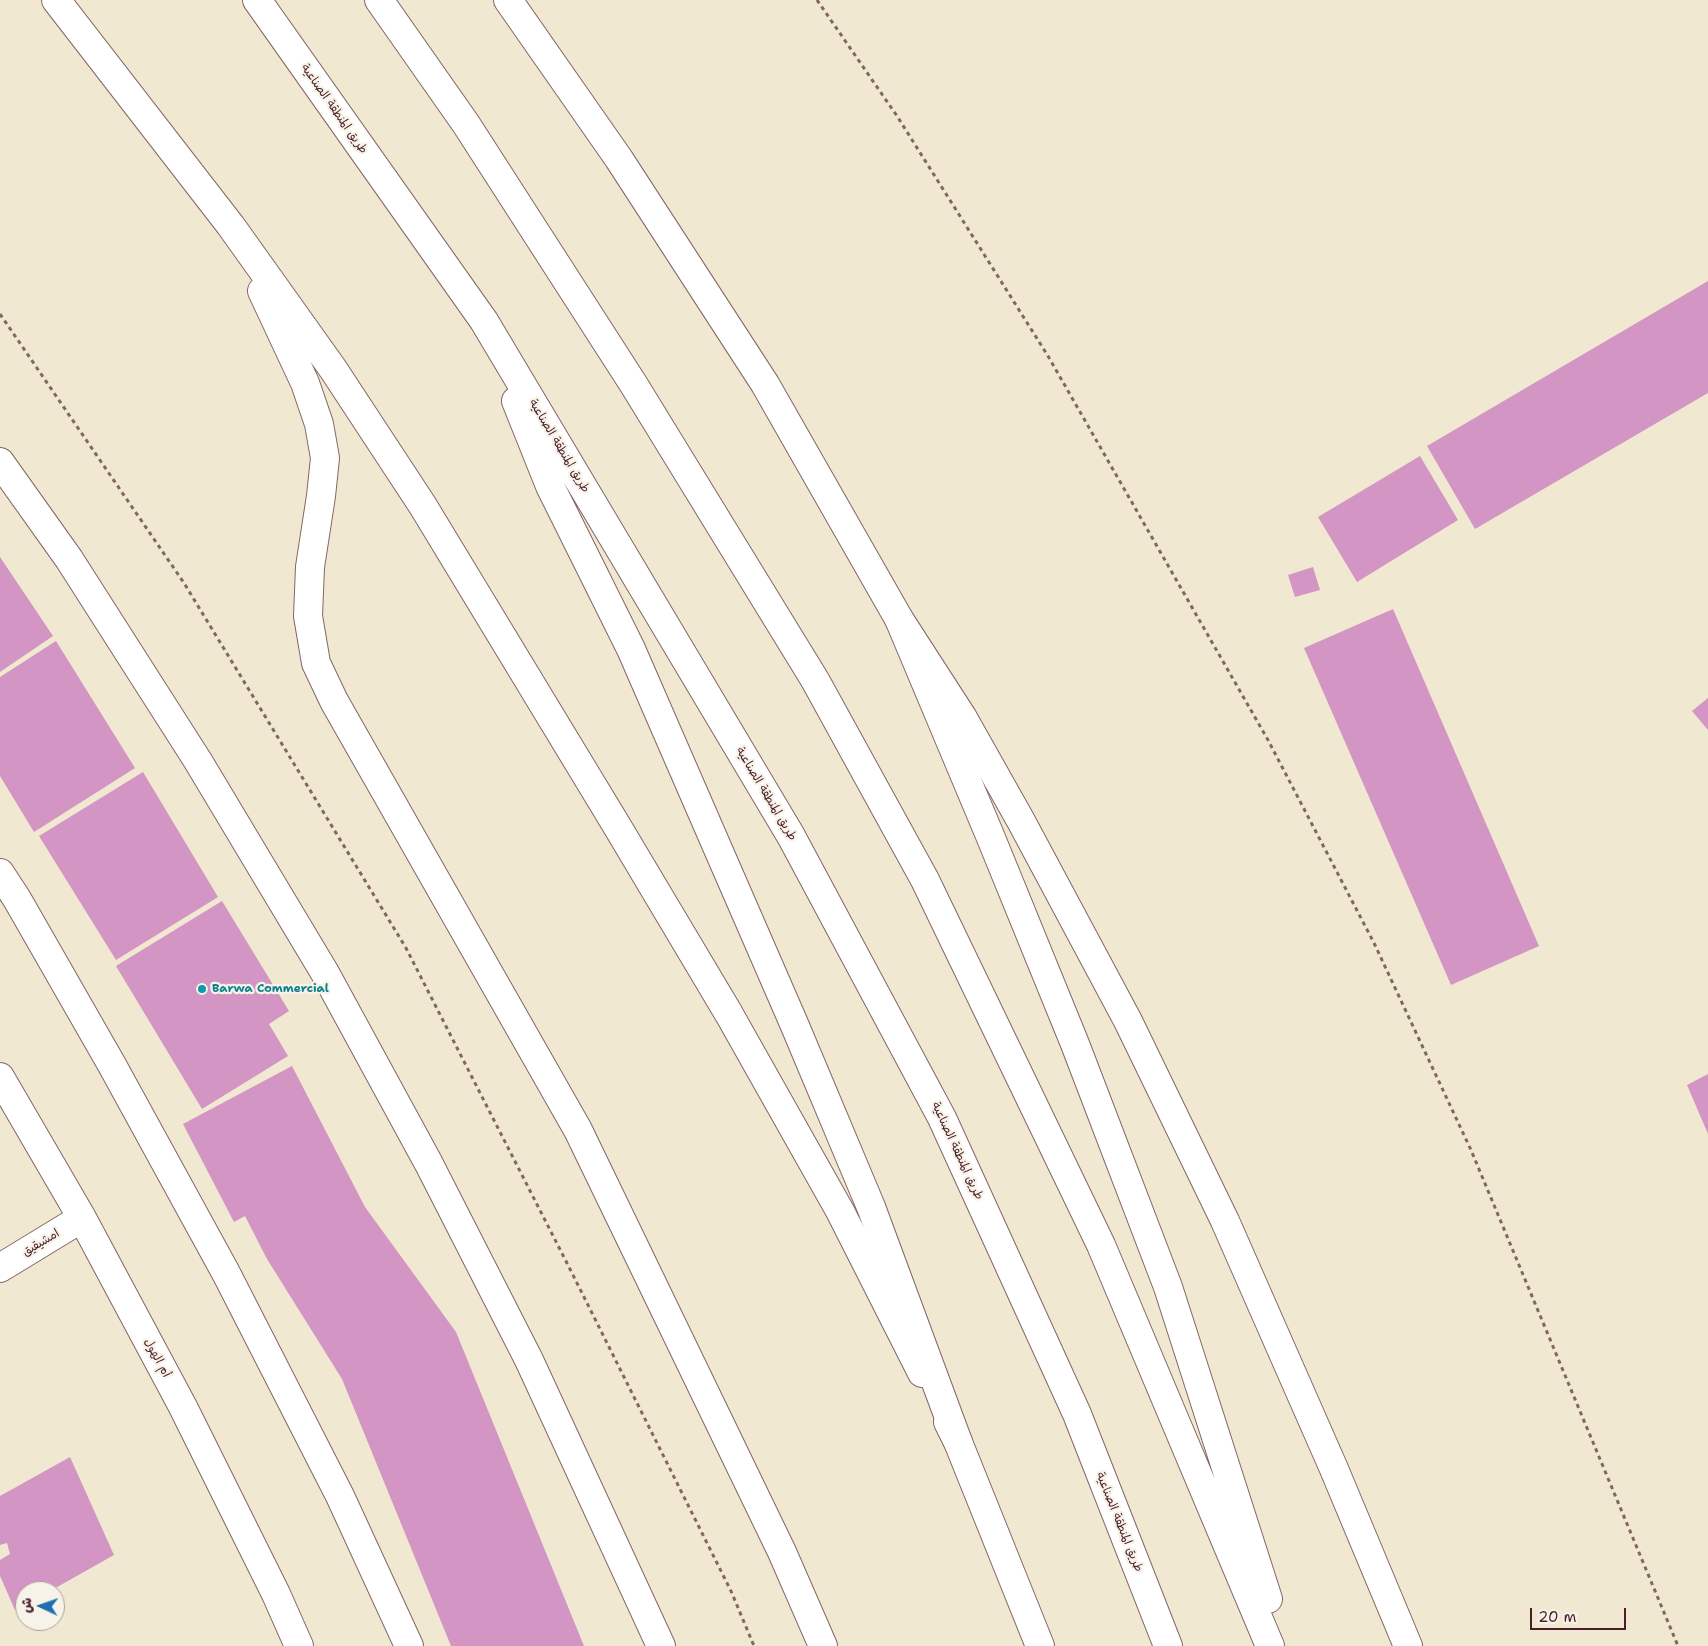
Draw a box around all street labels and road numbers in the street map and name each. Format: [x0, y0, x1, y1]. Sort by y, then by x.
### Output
street label: طريق المنطقة الصناعية [298, 61, 370, 157]
street label: طريق المنطقة الصناعية [525, 397, 593, 495]
street label: طريق المنطقة الصناعية [732, 745, 800, 843]
street label: طريق المنطقة الصناعية [928, 1100, 986, 1202]
street label: امشيقيق [20, 1226, 62, 1260]
street label: أم الهول [141, 1336, 173, 1380]
street label: طريق المنطقة الصناعية [1092, 1470, 1146, 1574]

